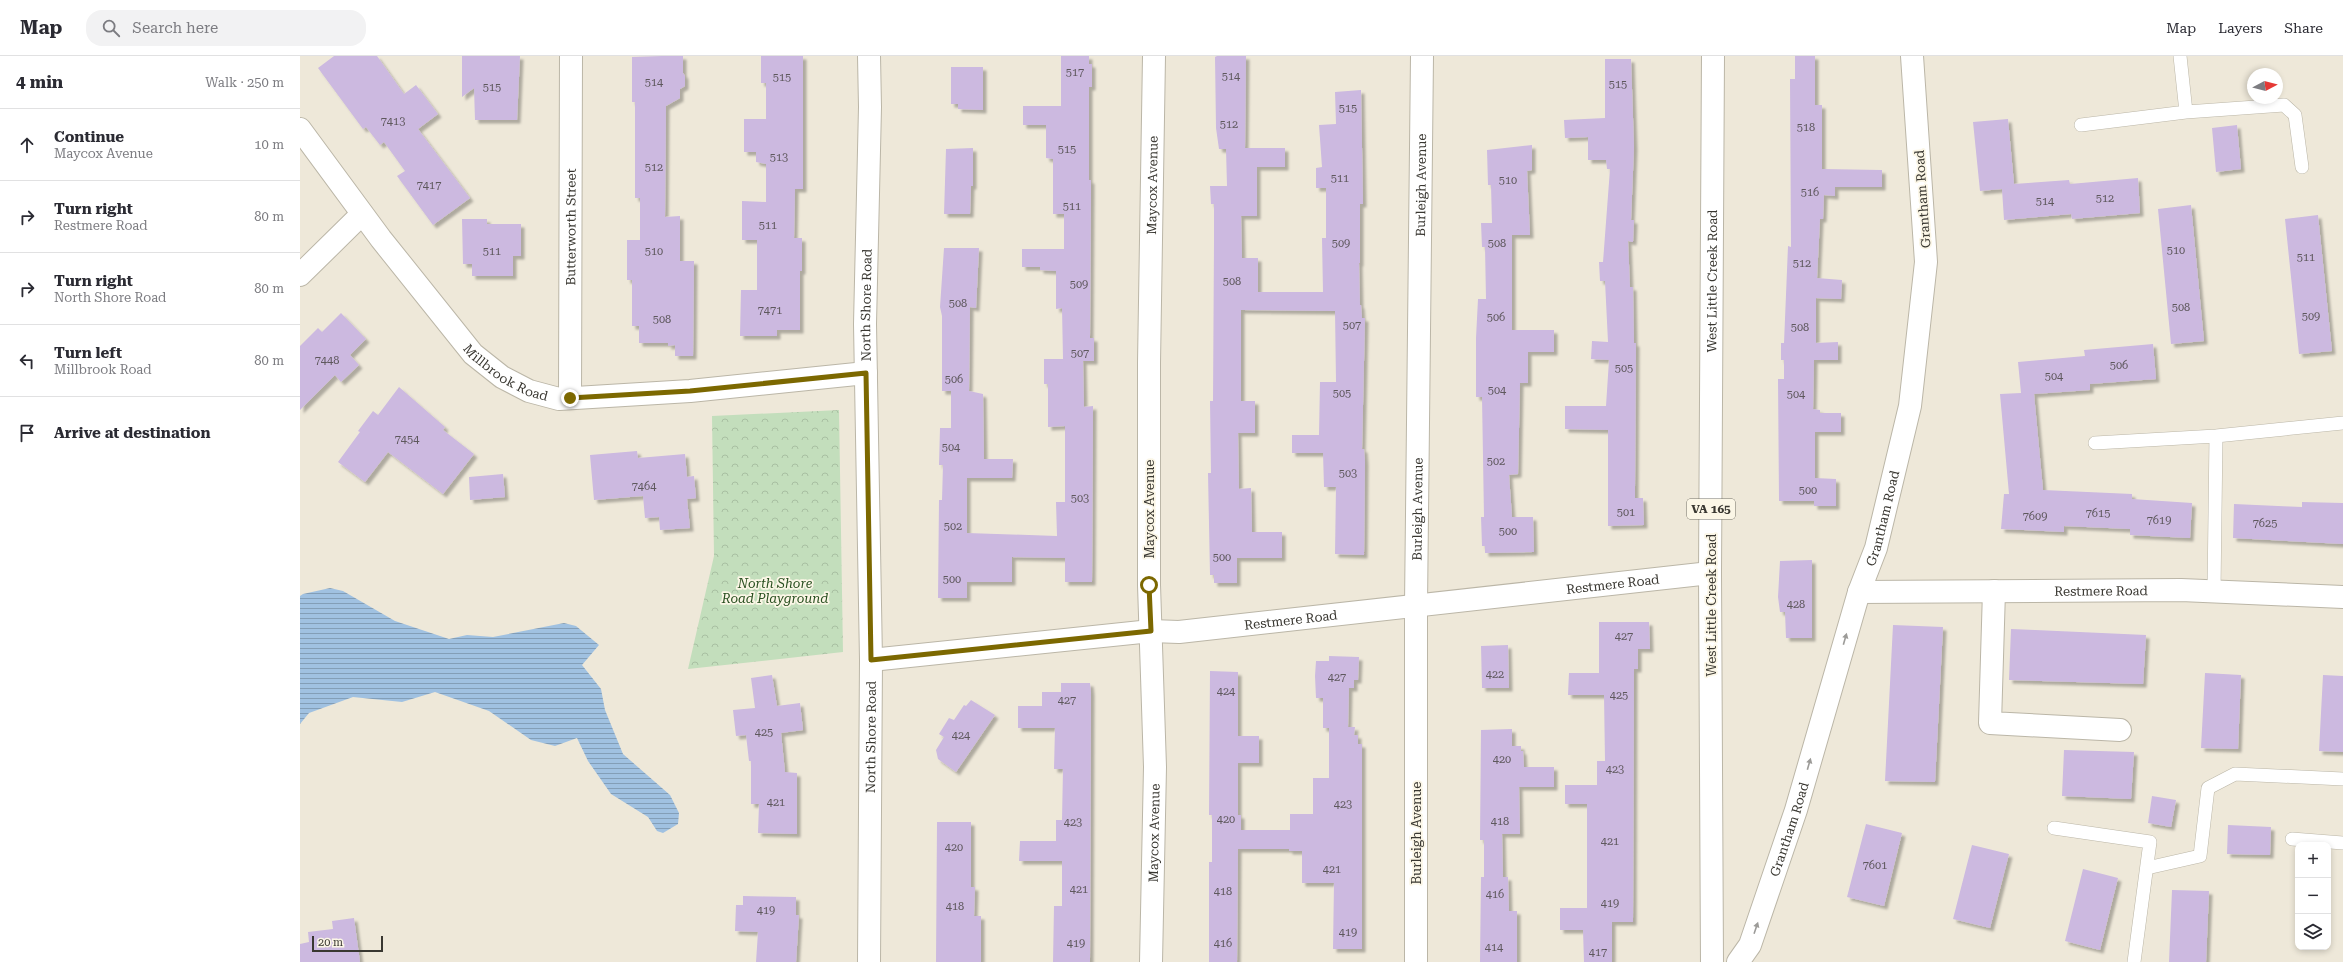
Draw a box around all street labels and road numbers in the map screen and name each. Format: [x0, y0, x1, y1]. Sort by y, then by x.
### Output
street label: Burleigh Avenue [1413, 133, 1429, 237]
street label: Maycox Avenue [1144, 136, 1161, 235]
street label: Grantham Road [1912, 149, 1933, 248]
street label: Butterworth Street [563, 168, 579, 286]
street label: West Little Creek Road [1704, 209, 1720, 353]
street label: North Shore Road [858, 248, 875, 361]
street label: Millbrook Road [460, 341, 550, 404]
street label: Burleigh Avenue [1409, 457, 1426, 561]
street label: Maycox Avenue [1142, 460, 1157, 558]
street label: Grantham Road [1863, 468, 1902, 568]
road number: VA 165 [1687, 499, 1735, 519]
street label: West Little Creek Road [1704, 533, 1719, 676]
street label: Restmere Road [1566, 572, 1661, 597]
street label: Restmere Road [2054, 583, 2149, 599]
street label: Restmere Road [1243, 607, 1339, 633]
street label: North Shore Road [863, 680, 879, 793]
street label: Grantham Road [1767, 780, 1812, 878]
street label: Burleigh Avenue [1409, 782, 1424, 885]
street label: Maycox Avenue [1146, 783, 1163, 883]

